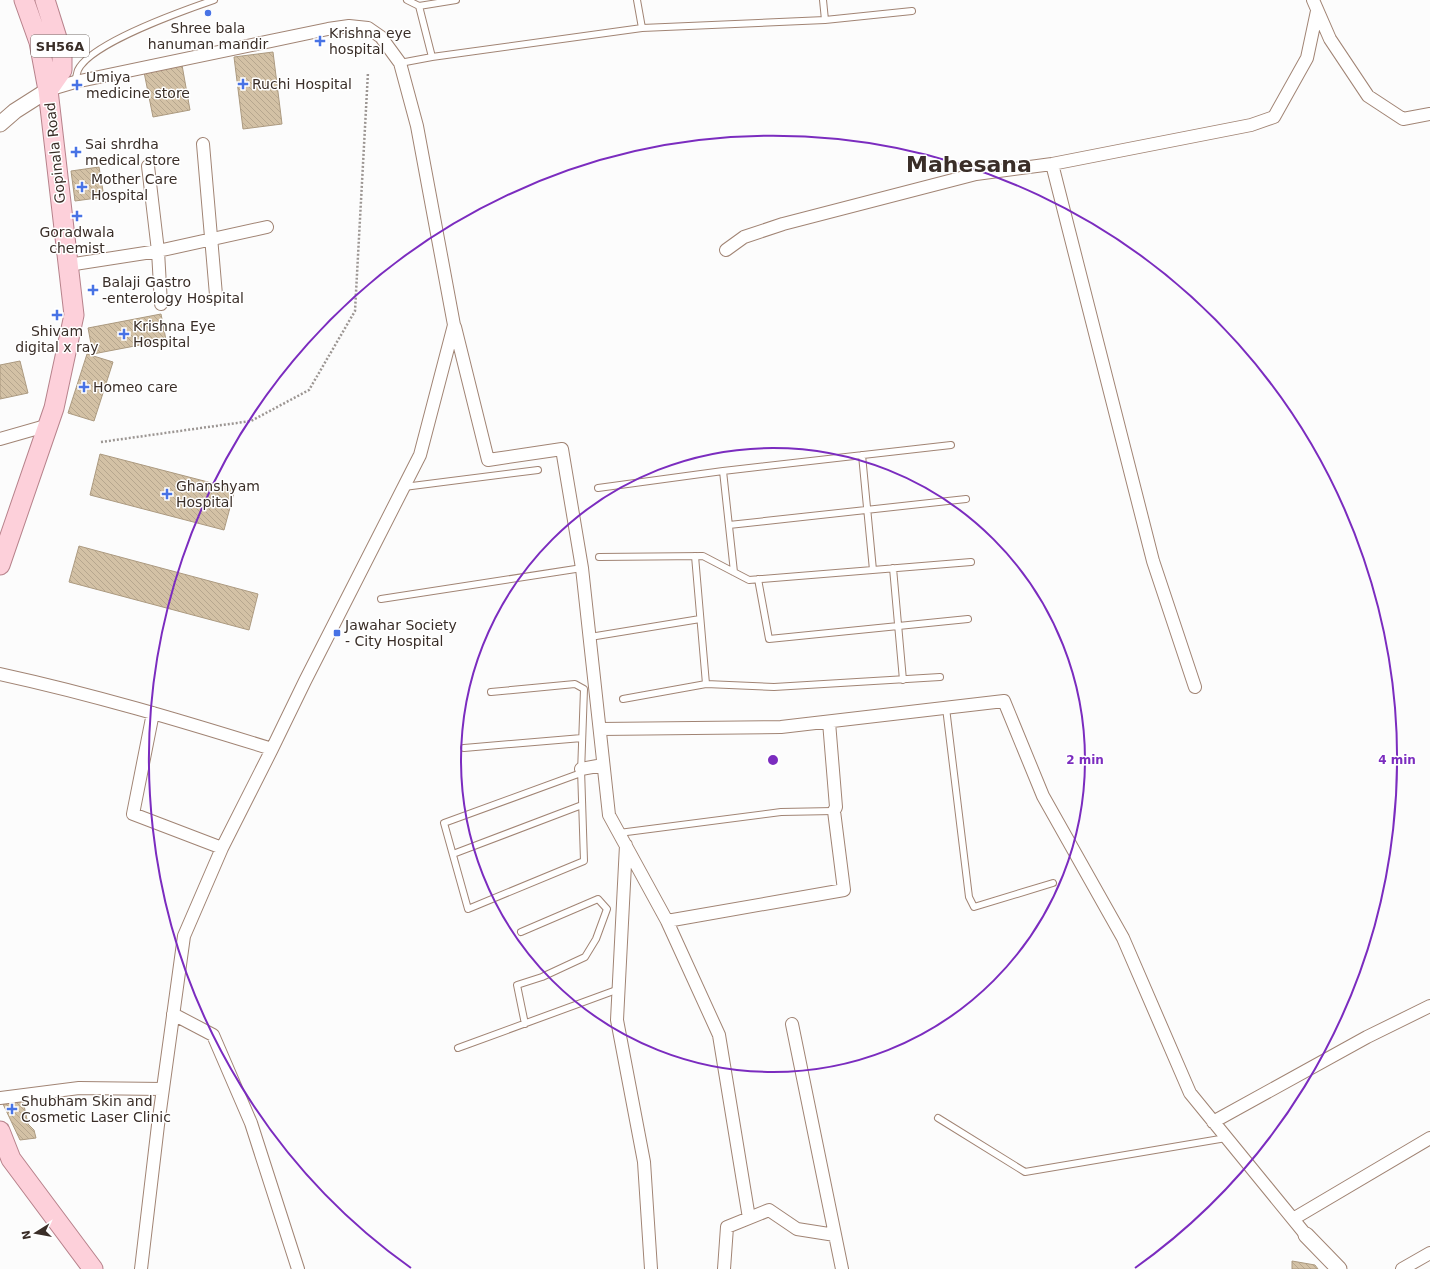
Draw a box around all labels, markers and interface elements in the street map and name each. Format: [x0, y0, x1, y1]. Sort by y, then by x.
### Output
marker: Shree bala hanuman mandir [203, 8, 213, 18]
place label: Shree bala hanuman mandir [148, 20, 268, 52]
place label: Krishna eye hospital [329, 25, 411, 57]
road number: SH56A [31, 35, 89, 57]
marker: Krishna eye hospital [314, 35, 326, 47]
place label: Umiya medicine store [86, 69, 190, 101]
place label: Ruchi Hospital [252, 76, 352, 92]
marker: Ruchi Hospital [237, 78, 249, 90]
marker: Umiya medicine store [71, 79, 83, 91]
street label: Gopinala Road [42, 102, 68, 204]
place label: Sai shrdha medical store [85, 136, 180, 168]
marker: Sai shrdha medical store [70, 146, 82, 158]
district label: Mahesana [906, 152, 1032, 177]
place label: Mother Care Hospital [91, 171, 177, 203]
marker: Mother Care Hospital [76, 181, 88, 193]
marker: Goradwala chemist [71, 210, 83, 222]
place label: Goradwala chemist [39, 224, 115, 256]
place label: Balaji Gastro -enterology Hospital [102, 274, 244, 306]
marker: Balaji Gastro -enterology Hospital [87, 284, 99, 296]
marker: Shivam digital x ray [51, 309, 63, 321]
place label: Krishna Eye Hospital [133, 318, 216, 350]
place label: Shivam digital x ray [15, 323, 99, 355]
marker: Krishna Eye Hospital [118, 328, 130, 340]
place label: Homeo care [93, 379, 178, 395]
marker: Homeo care [78, 381, 90, 393]
place label: Ghanshyam Hospital [176, 478, 260, 510]
marker: Ghanshyam Hospital [161, 488, 173, 500]
place label: Jawahar Society - City Hospital [344, 617, 457, 649]
marker: Jawahar Society - City Hospital [332, 628, 342, 638]
centre of rings [766, 753, 780, 767]
text: 2 min [1066, 753, 1104, 767]
text: 4 min [1378, 753, 1416, 767]
place label: Shubham Skin and Cosmetic Laser Clinic [21, 1093, 171, 1125]
marker: Shubham Skin and Cosmetic Laser Clinic [6, 1103, 18, 1115]
north arrow [16, 1213, 56, 1253]
text: N [19, 1229, 34, 1241]

